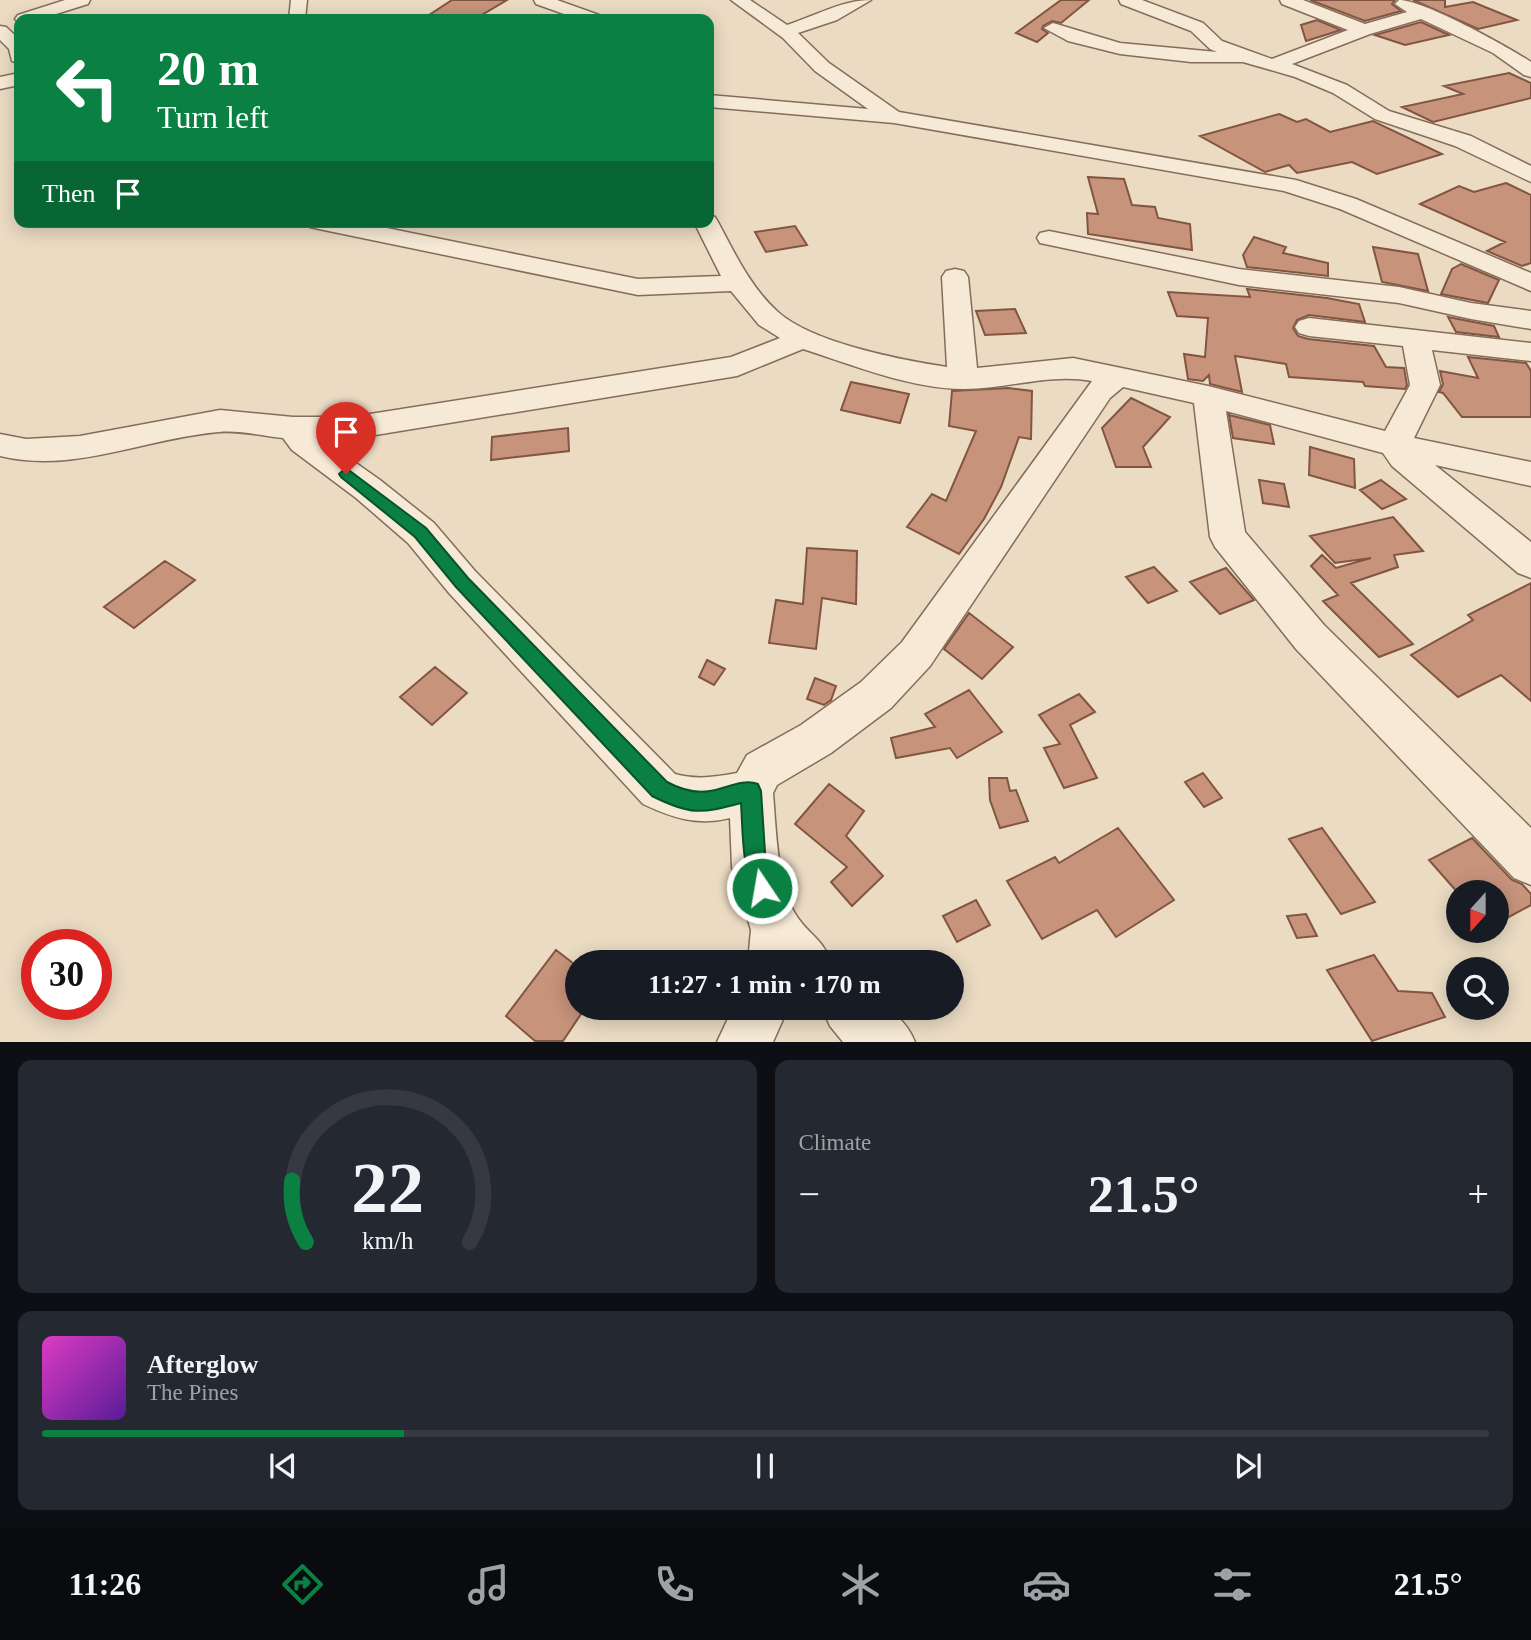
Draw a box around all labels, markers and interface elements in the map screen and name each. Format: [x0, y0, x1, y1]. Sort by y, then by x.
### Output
text: 20 m [157, 41, 259, 96]
icon: left [42, 42, 133, 133]
text: Turn left [157, 99, 269, 135]
icon: arrive [109, 175, 147, 213]
text: Then [42, 179, 95, 208]
pin [316, 402, 376, 474]
icon: arrive [327, 413, 365, 451]
position arrow [725, 851, 799, 925]
north arrow [1446, 880, 1508, 943]
map controls [1446, 880, 1509, 1020]
speed limit sign: 30 [21, 929, 112, 1020]
button: search [1446, 957, 1509, 1020]
text: 11:27 · 1 min · 170 m [648, 970, 881, 999]
text: Climate [799, 1130, 871, 1155]
text: 22 [351, 1148, 424, 1229]
text: 21.5° [1088, 1166, 1200, 1223]
text: − [799, 1173, 820, 1215]
text: + [1468, 1173, 1489, 1215]
text: km/h [362, 1227, 413, 1254]
text: Afterglow [147, 1350, 258, 1379]
text: The Pines [147, 1380, 238, 1405]
icon: previous [264, 1447, 302, 1485]
icon: pause [746, 1447, 784, 1485]
icon: next [1229, 1447, 1267, 1485]
icon: directions [278, 1560, 327, 1609]
icon: music [464, 1560, 513, 1609]
icon: phone [650, 1560, 699, 1609]
icon: climate [836, 1560, 885, 1609]
icon: car [1022, 1560, 1071, 1609]
icon: filters [1208, 1560, 1257, 1609]
text: 11:26 [68, 1566, 141, 1602]
text: 21.5° [1394, 1566, 1462, 1602]

